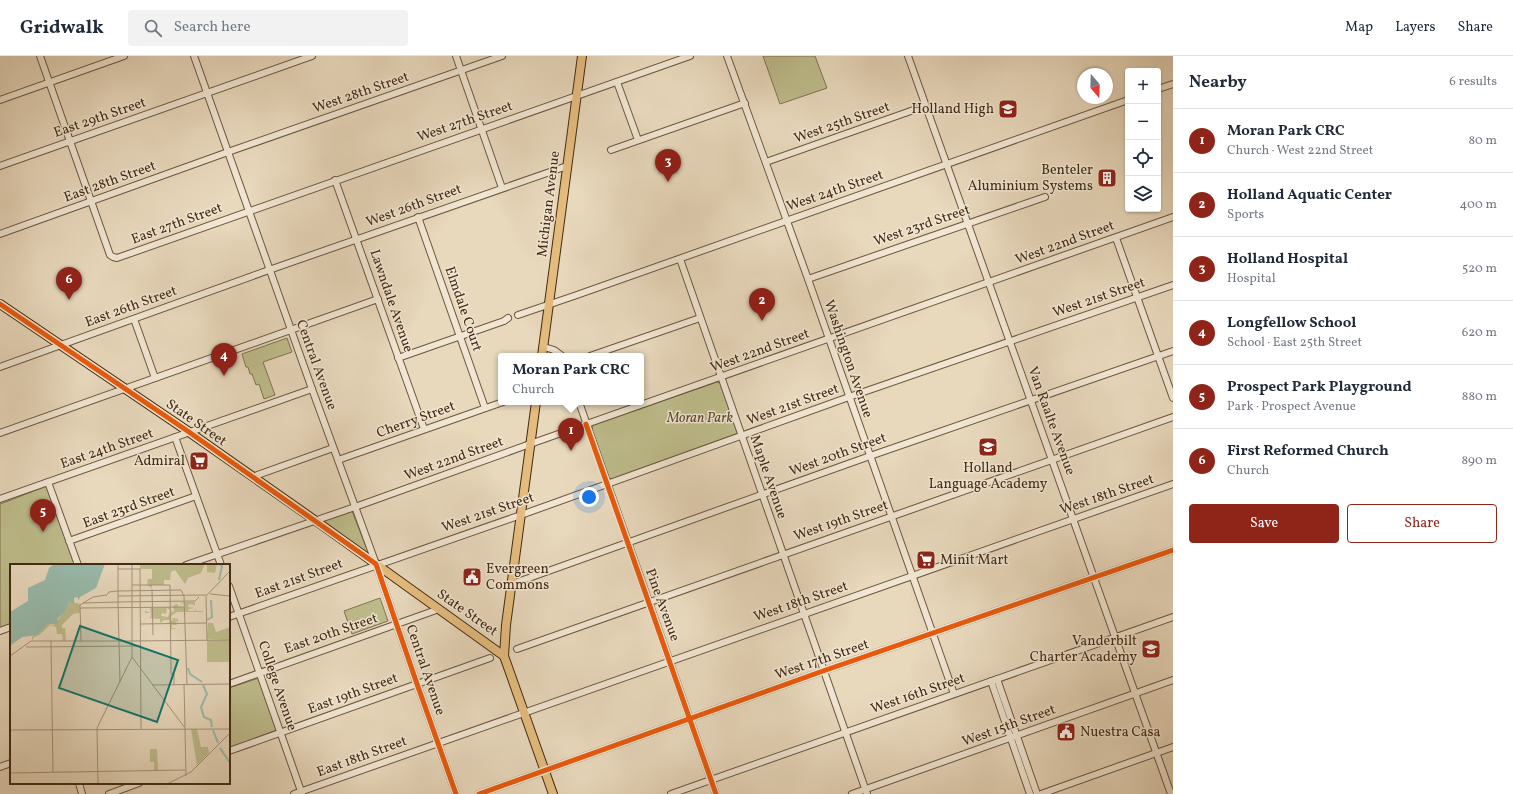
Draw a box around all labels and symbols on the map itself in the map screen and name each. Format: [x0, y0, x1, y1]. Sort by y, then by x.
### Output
street label: West 28th Street [310, 68, 412, 118]
north arrow [1077, 68, 1113, 104]
street label: East 29th Street [51, 93, 149, 143]
street label: West 27th Street [415, 97, 515, 147]
street label: West 25th Street [791, 98, 893, 148]
school or university icon: Holland High [997, 98, 1019, 120]
place label: Holland High [911, 100, 994, 119]
street label: Michigan Avenue [533, 149, 565, 258]
pin: 3 [655, 149, 681, 182]
street label: East 28th Street [61, 157, 159, 207]
place label: Benteler Aluminium Systems [968, 161, 1093, 196]
street label: West 24th Street [784, 165, 886, 217]
building icon: Benteler Aluminium Systems [1096, 167, 1118, 189]
street label: West 26th Street [363, 180, 465, 232]
street label: East 27th Street [129, 199, 225, 249]
street label: West 23rd Street [871, 201, 973, 251]
street label: West 22nd Street [1013, 216, 1117, 270]
street label: Lawndale Avenue [364, 247, 418, 355]
street label: Elmdale Court [440, 264, 486, 354]
pin: 6 [56, 267, 82, 300]
street label: West 21st Street [1050, 273, 1148, 323]
street label: East 26th Street [82, 282, 180, 332]
pin: 2 [749, 288, 775, 321]
street label: Washington Avenue [819, 298, 877, 421]
street label: Central Avenue [291, 317, 341, 413]
street label: West 22nd Street [708, 324, 812, 378]
pin: 4 [211, 343, 237, 376]
street label: Van Raalte Avenue [1023, 364, 1080, 478]
street label: West 21st Street [744, 380, 842, 430]
street label: State Street [162, 395, 230, 451]
street label: Cherry Street [374, 397, 458, 443]
park label: Moran Park [666, 409, 733, 428]
pin: 1 [558, 418, 584, 451]
street label: East 24th Street [58, 424, 156, 474]
street label: West 20th Street [787, 429, 889, 481]
street label: West 22nd Street [402, 432, 506, 486]
street label: Maple Avenue [745, 433, 791, 522]
school or university icon: Holland Language Academy [977, 436, 999, 458]
supermarket icon: Admiral [188, 450, 210, 472]
place label: Admiral [134, 452, 185, 471]
place label: Holland Language Academy [929, 459, 1048, 494]
street label: West 18th Street [1057, 470, 1157, 520]
street label: East 23rd Street [80, 483, 178, 533]
your location [579, 487, 599, 507]
street label: West 21st Street [439, 488, 537, 538]
street label: West 19th Street [791, 496, 891, 546]
pin: 5 [30, 499, 56, 532]
supermarket icon: Minit Mart [915, 549, 937, 571]
place label: Minit Mart [940, 551, 1008, 570]
street label: East 21st Street [252, 554, 346, 604]
place label: Evergreen Commons [486, 560, 549, 595]
inset map [10, 564, 230, 784]
public building icon: Evergreen Commons [461, 566, 483, 588]
street label: Pine Avenue [640, 566, 684, 644]
street label: West 18th Street [751, 577, 851, 627]
street label: State Street [433, 585, 501, 641]
street label: East 20th Street [282, 609, 380, 659]
street label: Central Avenue [401, 622, 450, 718]
place label: Vanderbilt Charter Academy [1030, 632, 1137, 667]
street label: West 17th Street [772, 635, 872, 685]
school or university icon: Vanderbilt Charter Academy [1140, 638, 1162, 660]
street label: College Avenue [253, 639, 301, 734]
street label: East 19th Street [305, 669, 401, 719]
street label: West 16th Street [868, 669, 968, 719]
street label: West 15th Street [960, 700, 1058, 752]
public building icon: Nuestra Casa [1055, 721, 1077, 743]
place label: Nuestra Casa [1080, 723, 1161, 742]
street label: East 18th Street [314, 732, 410, 782]

